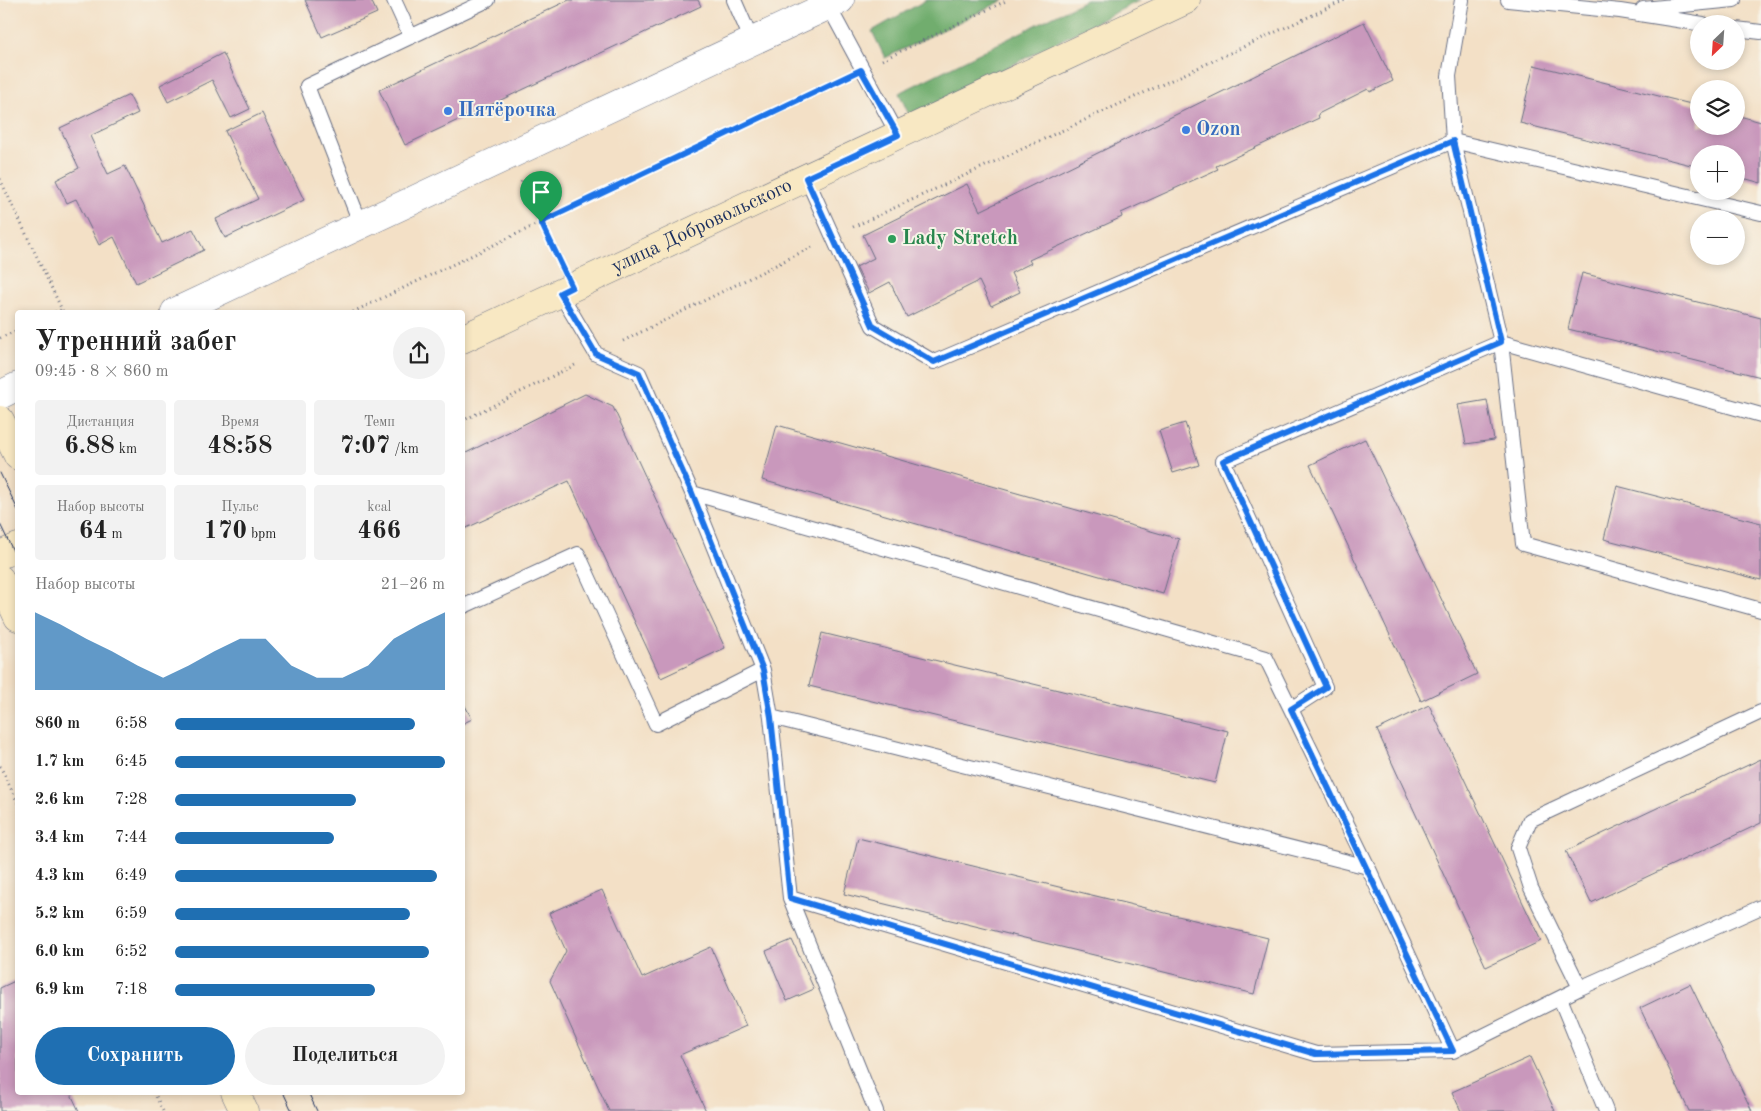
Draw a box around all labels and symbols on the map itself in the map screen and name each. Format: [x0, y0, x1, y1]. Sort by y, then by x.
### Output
north arrow [1690, 15, 1745, 70]
place label: Пятёрочка [458, 101, 556, 121]
marker: Пятёрочка [442, 105, 454, 117]
place label: Ozon [1196, 120, 1241, 140]
marker: Ozon [1180, 124, 1192, 136]
pin [520, 171, 562, 222]
street label: улица Добровольского [609, 176, 795, 277]
place label: Lady Stretch [902, 229, 1018, 249]
marker: Lady Stretch [886, 233, 898, 245]

